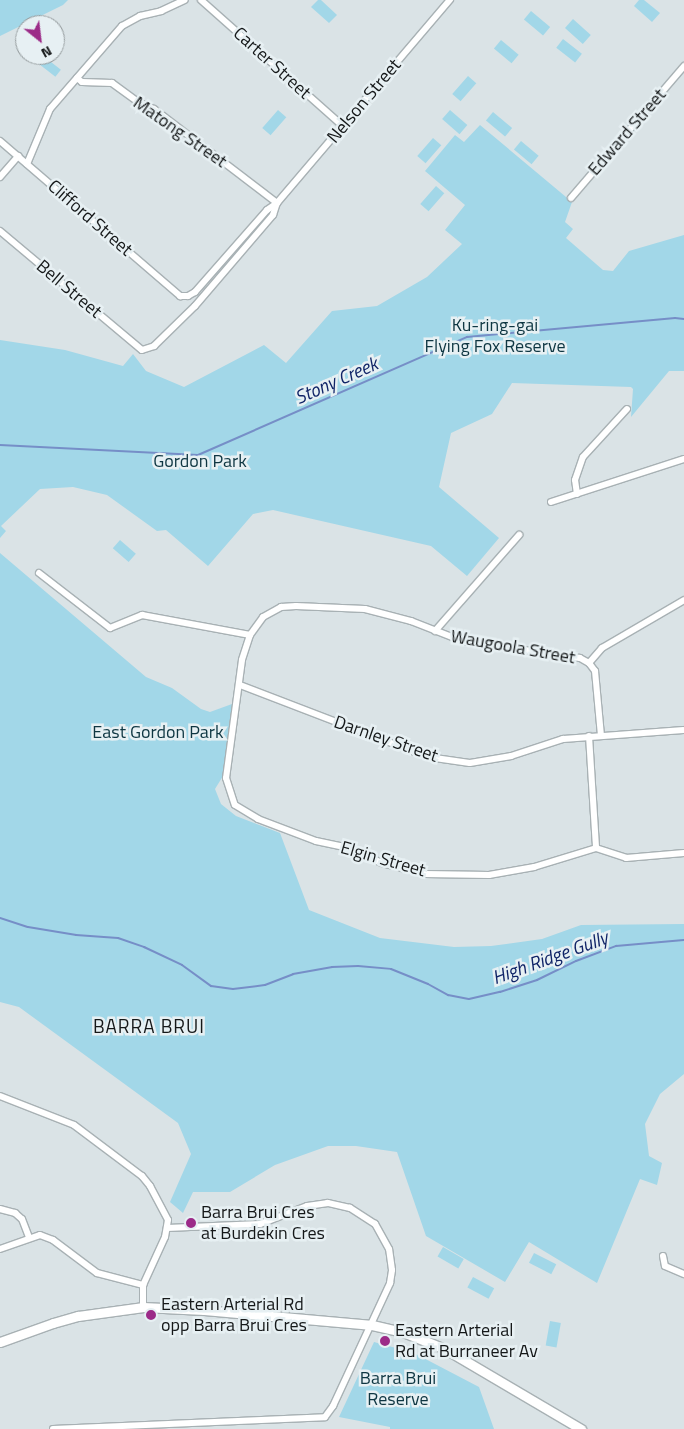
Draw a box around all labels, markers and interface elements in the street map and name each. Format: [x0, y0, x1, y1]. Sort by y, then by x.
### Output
north arrow [15, 15, 65, 65]
street label: Carter Street [229, 23, 315, 103]
text: N [38, 41, 56, 64]
street label: Nelson Street [323, 55, 405, 147]
street label: Edward Street [583, 84, 671, 180]
street label: Matong Street [129, 92, 231, 172]
street label: Clifford Street [43, 175, 137, 261]
street label: Bell Street [32, 255, 106, 323]
park label: Ku-ring-gai Flying Fox Reserve [425, 315, 565, 358]
water label: Stony Creek [291, 352, 381, 408]
park label: Gordon Park [153, 450, 247, 472]
street label: Waugoola Street [449, 625, 577, 669]
street label: Darnley Street [331, 711, 441, 767]
park label: East Gordon Park [92, 721, 224, 743]
street label: Elgin Street [338, 837, 428, 881]
water label: High Ridge Gully [489, 926, 611, 988]
district label: BARRA BRUI [92, 1015, 206, 1037]
place label: Barra Brui Cres at Burdekin Cres [201, 1202, 325, 1244]
marker: Barra Brui Cres at Burdekin Cres [185, 1217, 197, 1229]
place label: Eastern Arterial Rd opp Barra Brui Cres [161, 1294, 307, 1336]
marker: Eastern Arterial Rd opp Barra Brui Cres [145, 1309, 157, 1321]
place label: Eastern Arterial Rd at Burraneer Av [395, 1320, 538, 1362]
marker: Eastern Arterial Rd at Burraneer Av [379, 1335, 391, 1347]
park label: Barra Brui Reserve [360, 1368, 436, 1410]

